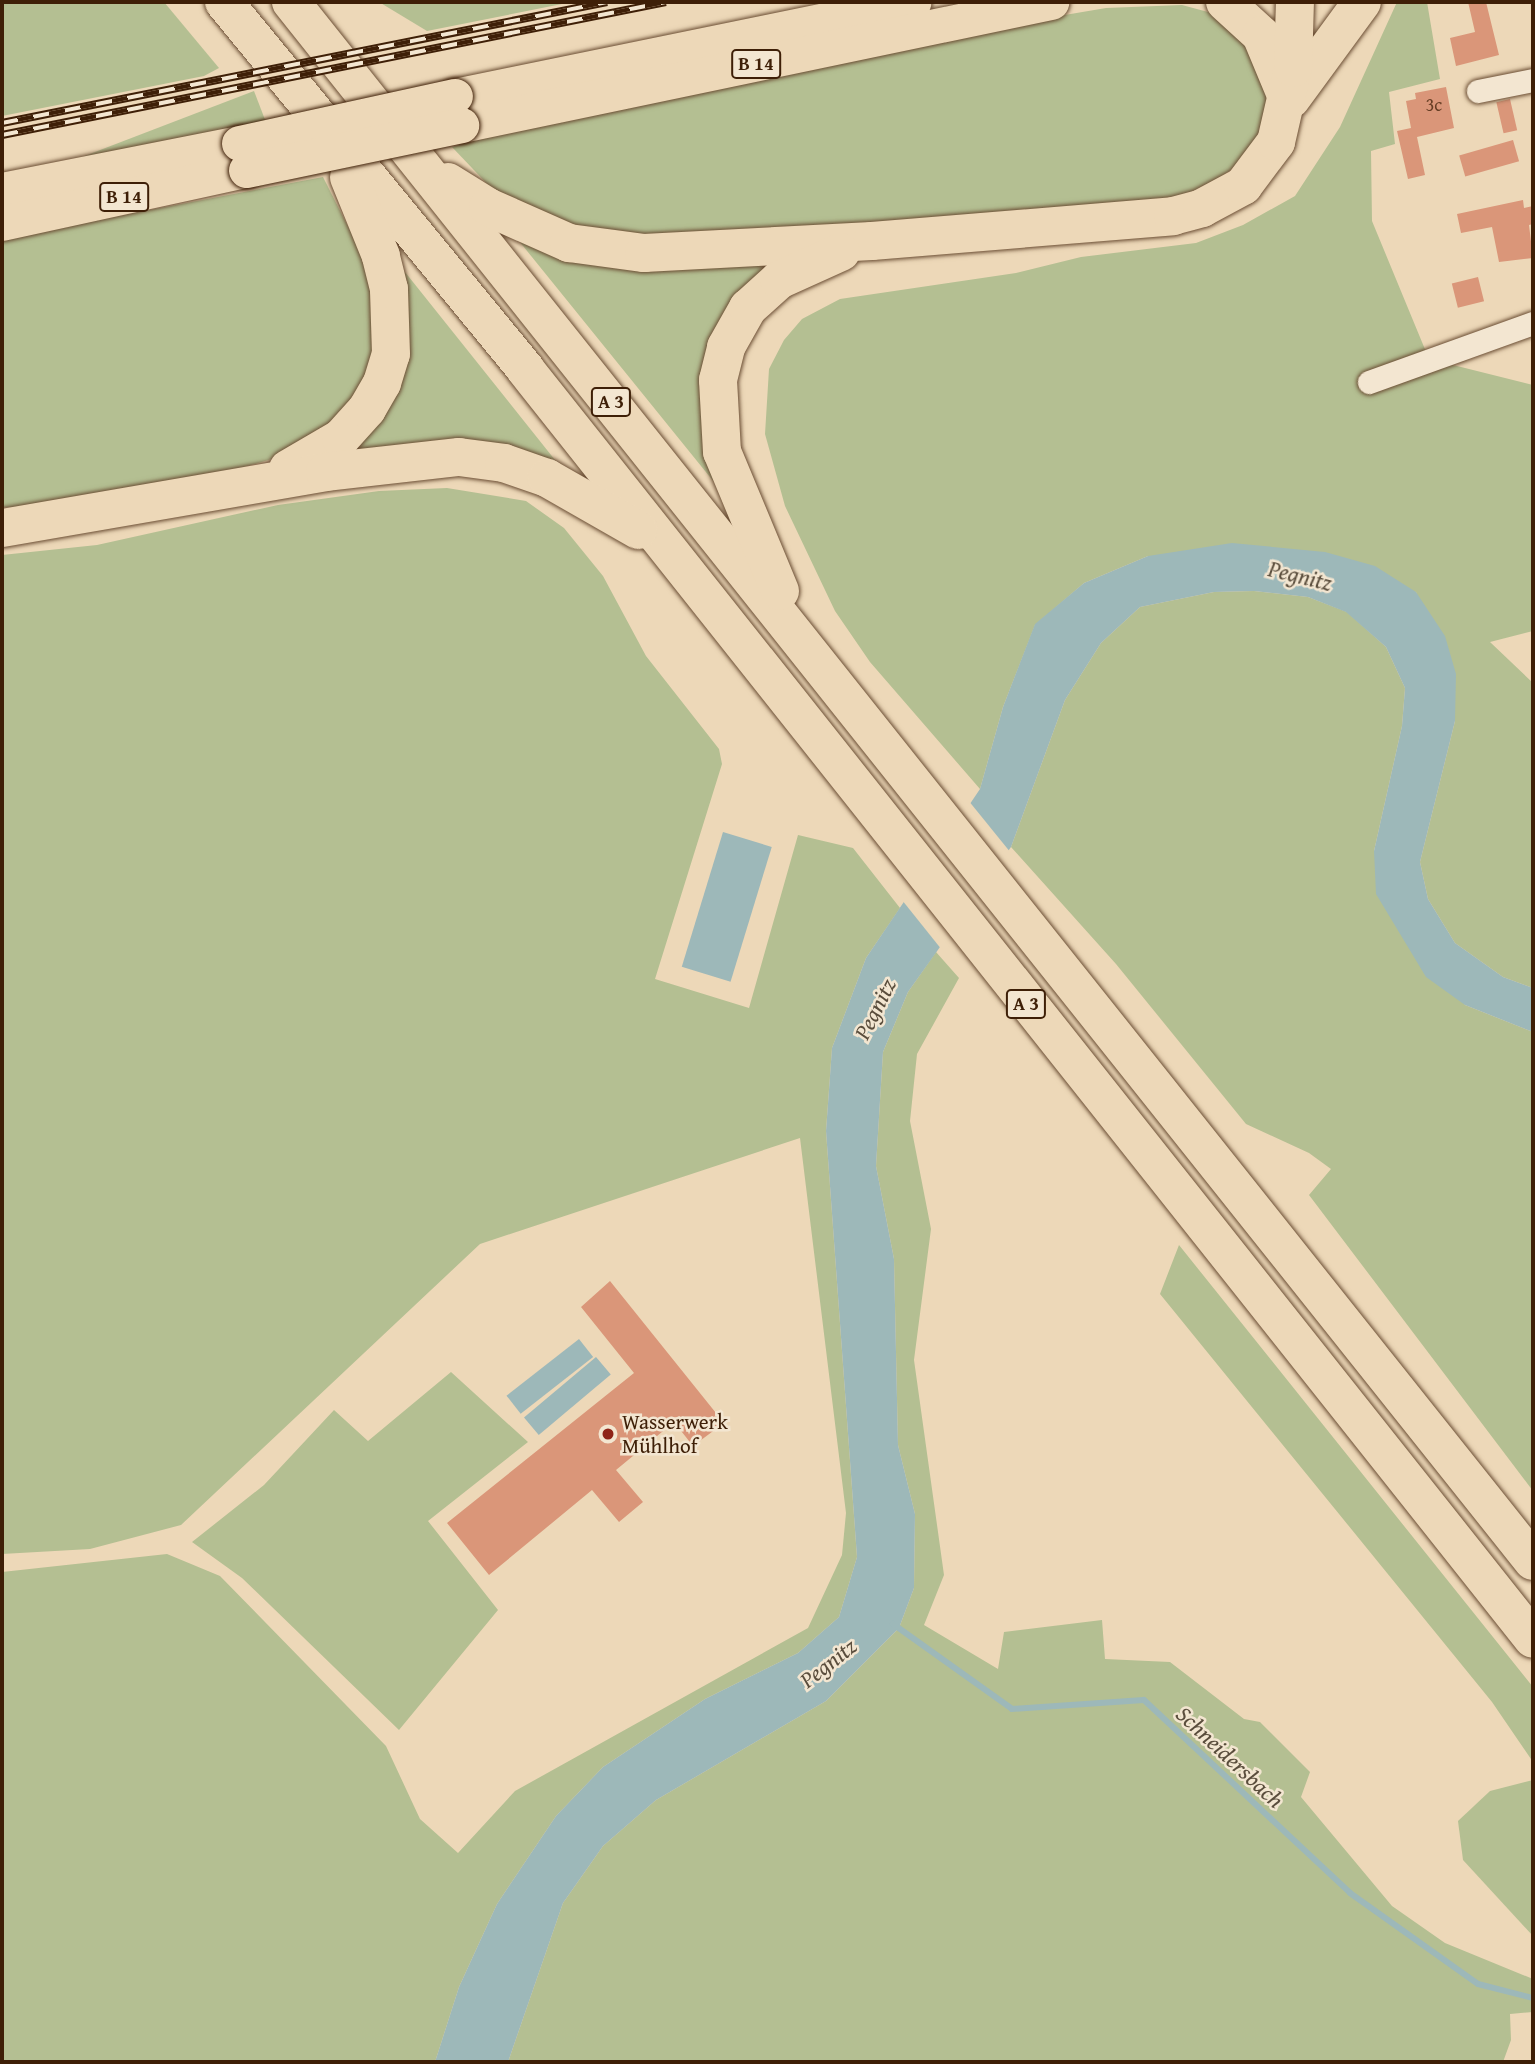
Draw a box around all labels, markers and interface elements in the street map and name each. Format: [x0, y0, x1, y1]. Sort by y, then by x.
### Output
road number: B 14 [730, 48, 782, 80]
house number: 3c [1426, 94, 1442, 116]
road number: B 14 [98, 182, 150, 212]
road number: A 3 [590, 386, 632, 418]
water label: Pegnitz [1265, 555, 1335, 597]
water label: Pegnitz [848, 974, 902, 1044]
road number: A 3 [1005, 988, 1047, 1020]
place label: Wasserwerk Mühlhof [622, 1409, 728, 1459]
marker: Wasserwerk Mühlhof [600, 1426, 616, 1442]
water label: Pegnitz [794, 1632, 862, 1694]
water label: Schneidersbach [1171, 1700, 1289, 1814]

